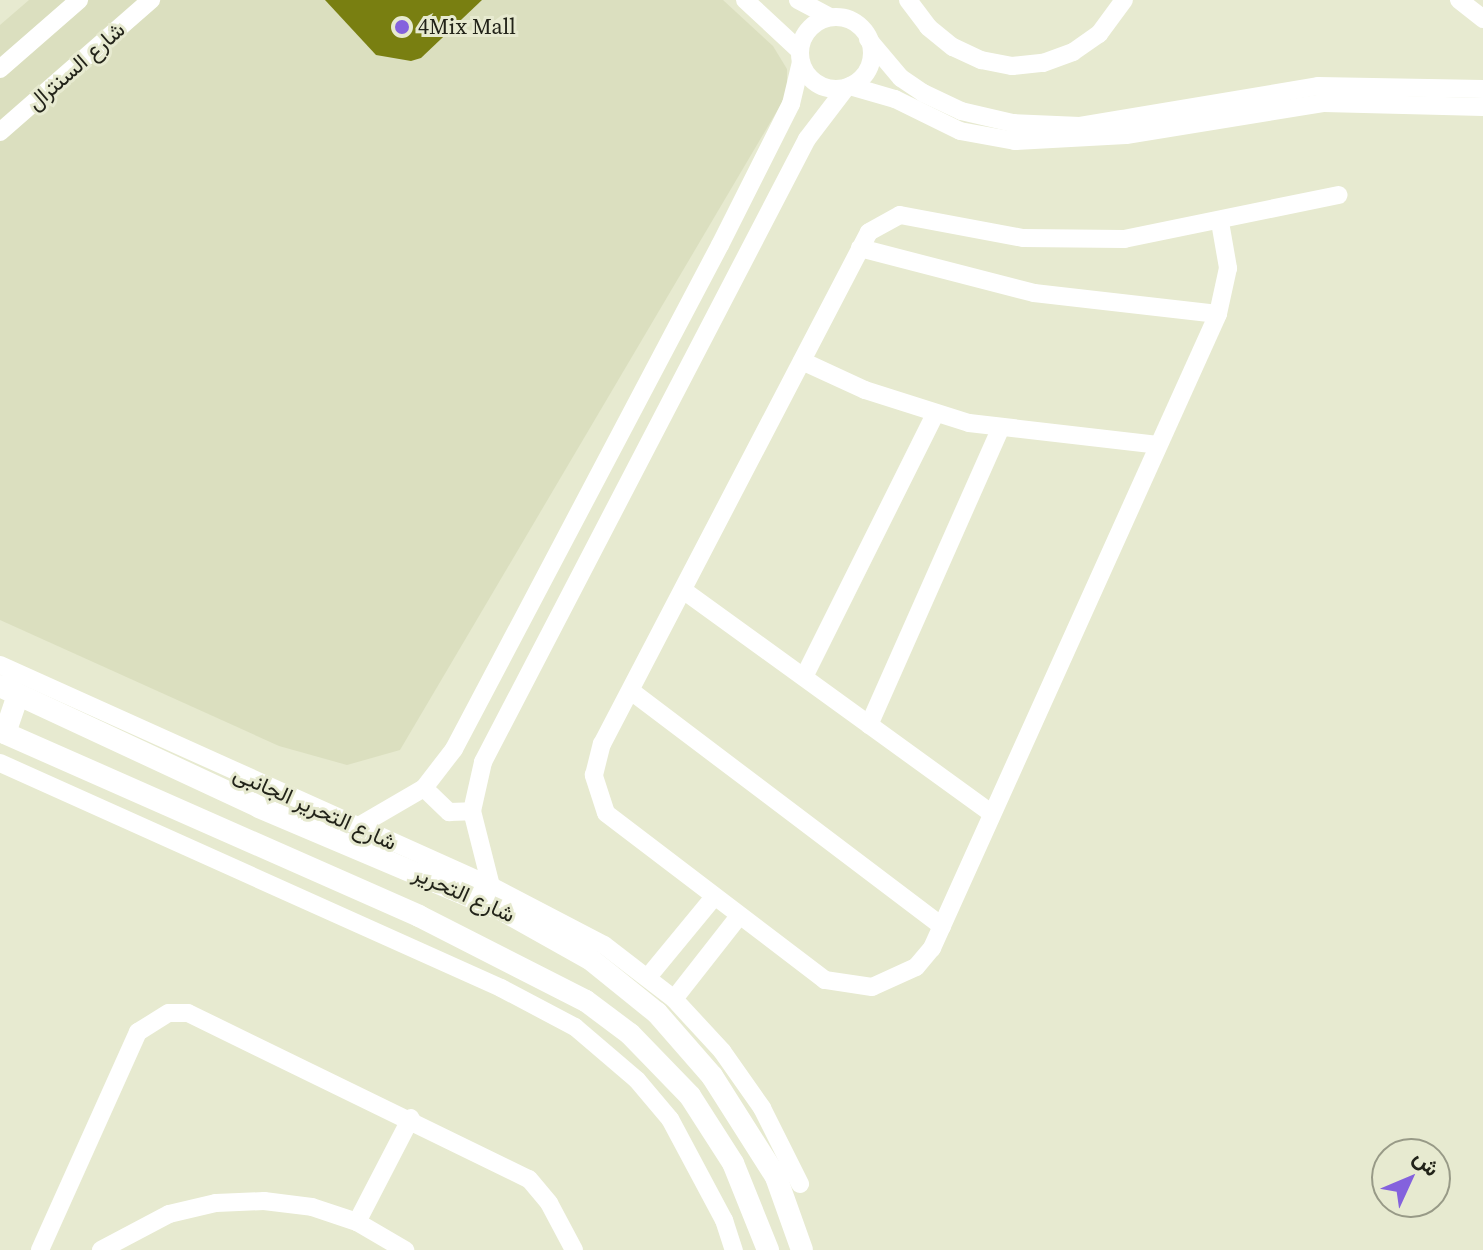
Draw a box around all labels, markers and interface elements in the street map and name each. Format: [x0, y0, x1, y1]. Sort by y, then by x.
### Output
place label: 4Mix Mall [418, 14, 516, 40]
street label: شارع السنترال [22, 16, 130, 116]
marker: 4Mix Mall [393, 18, 411, 36]
street label: شارع التحرير الجانبى [229, 760, 401, 856]
street label: شارع التحرير [409, 860, 519, 928]
north arrow [1371, 1138, 1451, 1218]
text: ش [1407, 1143, 1447, 1183]

